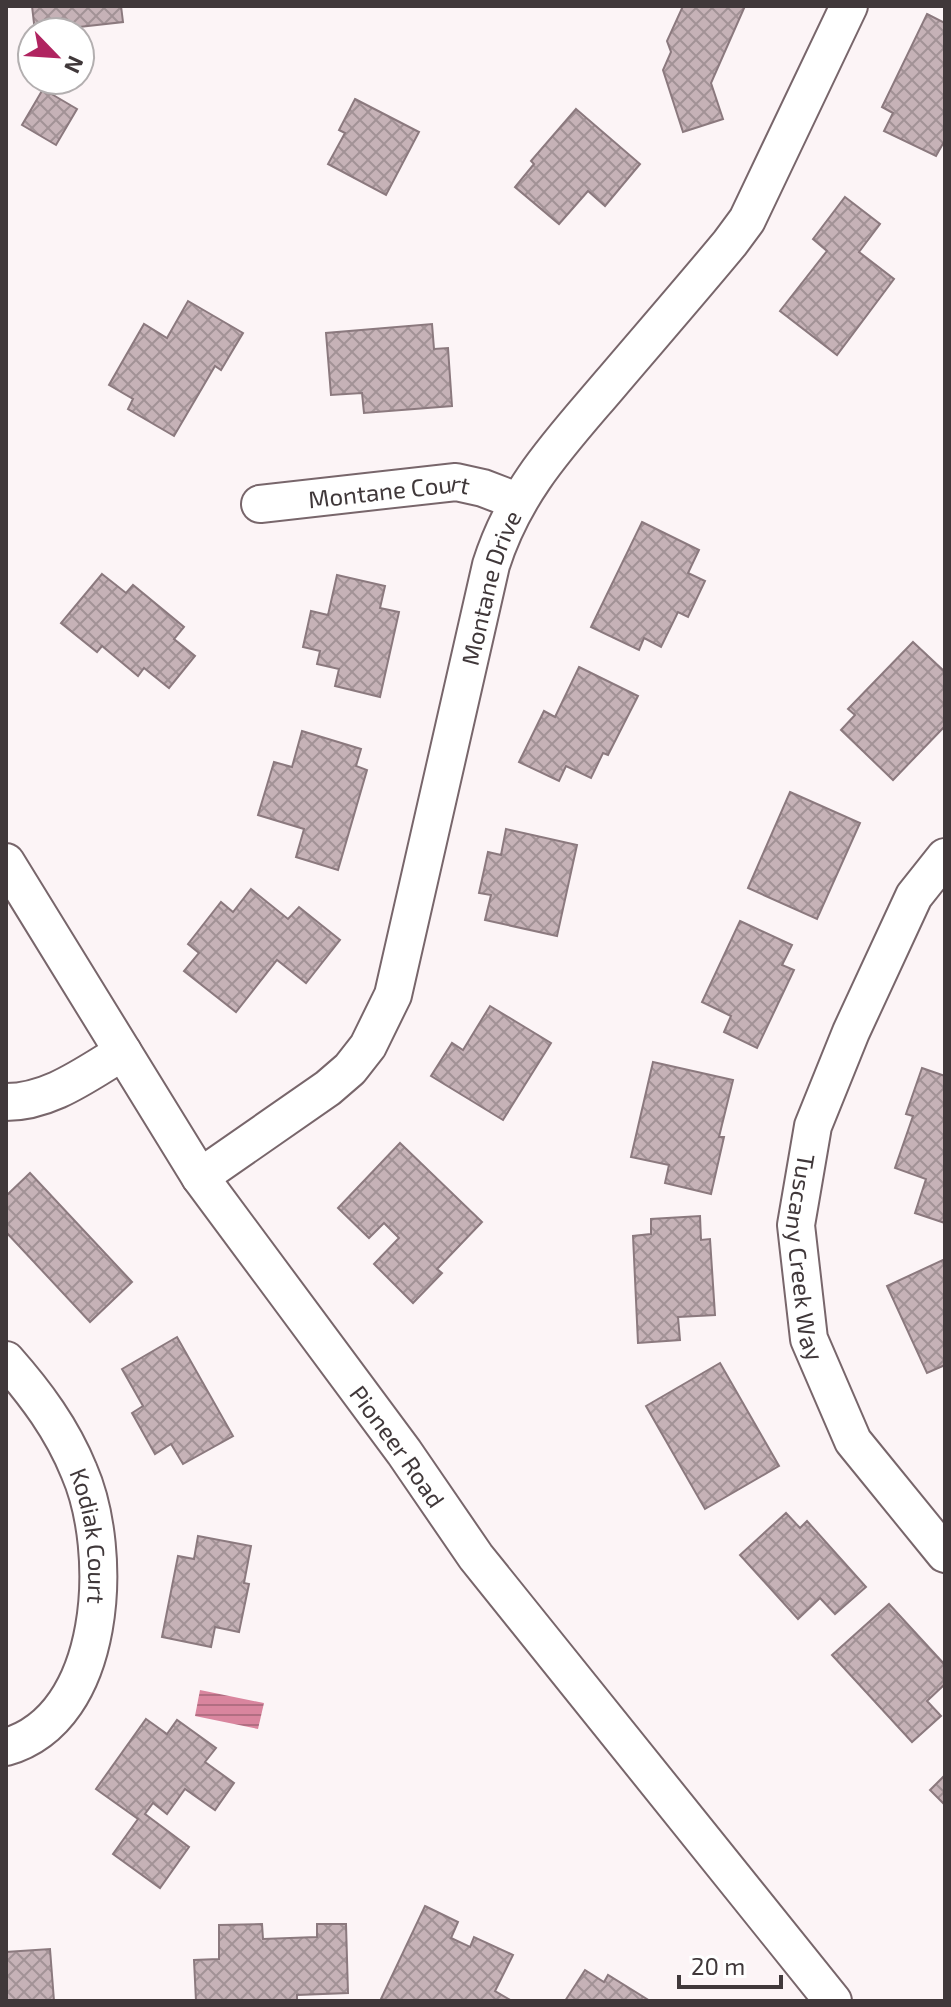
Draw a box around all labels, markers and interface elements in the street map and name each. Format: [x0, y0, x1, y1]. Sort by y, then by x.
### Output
north arrow [16, 16, 96, 96]
text: N [60, 52, 90, 78]
street label: Montane Court [307, 467, 473, 513]
street label: Montane Drive [454, 505, 526, 668]
street label: Tuscany Creek Way [781, 1152, 831, 1365]
street label: Pioneer Road [345, 1379, 452, 1512]
street label: Kodiak Court [65, 1463, 113, 1605]
scale bar [679, 1939, 781, 1989]
text: 20 m [691, 1951, 745, 1980]

